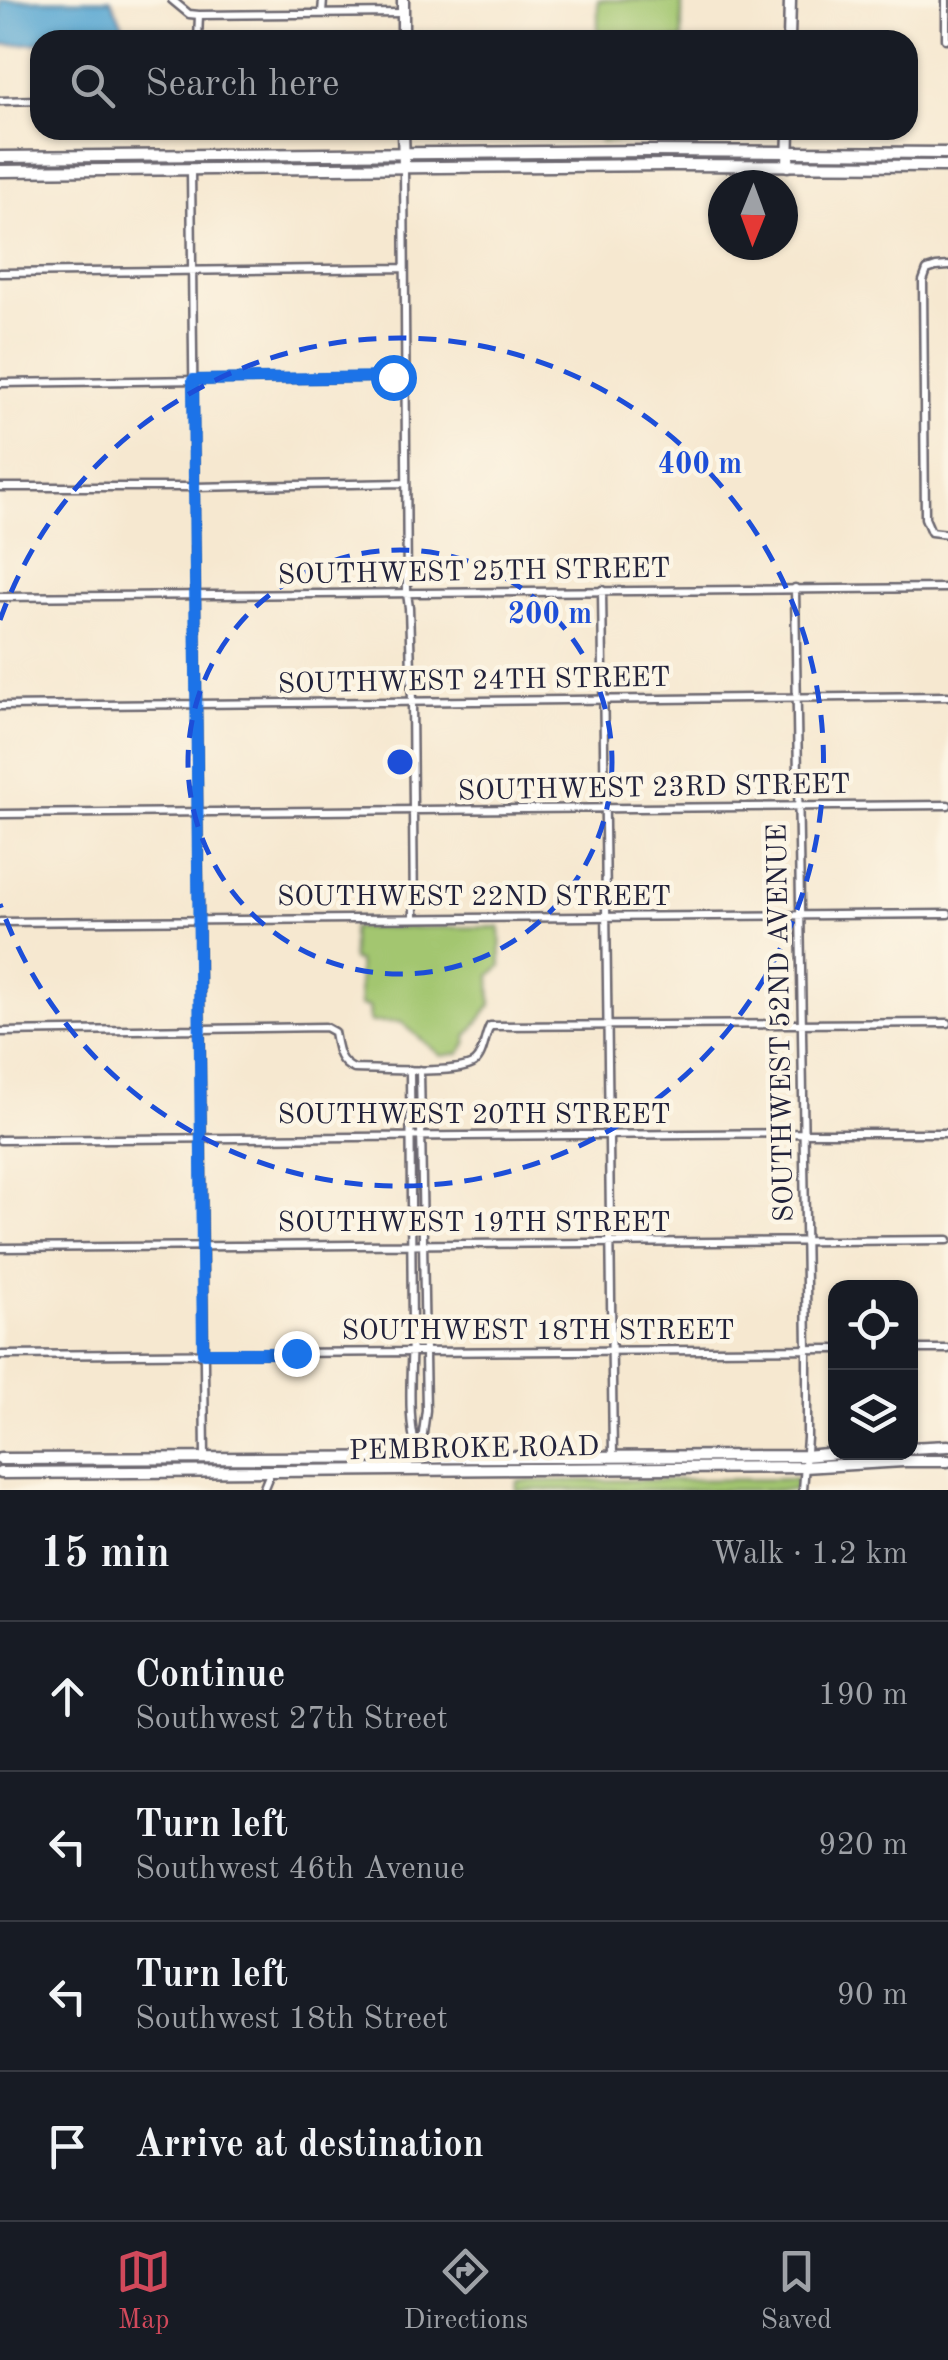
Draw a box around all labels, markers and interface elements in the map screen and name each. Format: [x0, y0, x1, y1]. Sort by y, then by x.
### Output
search box [30, 30, 918, 140]
icon: search [65, 58, 120, 113]
text: Search here [145, 66, 340, 104]
north arrow [708, 170, 798, 260]
route start [371, 355, 417, 401]
text: 400 m [658, 450, 742, 480]
street label: SOUTHWEST 25TH STREET [277, 556, 671, 590]
text: 200 m [508, 600, 592, 630]
street label: SOUTHWEST 24TH STREET [277, 665, 671, 699]
centre of rings [382, 744, 418, 780]
street label: SOUTHWEST 23RD STREET [457, 772, 851, 806]
street label: SOUTHWEST 52ND AVENUE [765, 823, 799, 1222]
street label: SOUTHWEST 22ND STREET [277, 884, 671, 912]
street label: SOUTHWEST 20TH STREET [278, 1102, 670, 1130]
street label: SOUTHWEST 19TH STREET [278, 1210, 670, 1238]
map controls [828, 1280, 918, 1460]
button: locate [828, 1280, 918, 1370]
street label: SOUTHWEST 18TH STREET [342, 1318, 734, 1346]
route end [274, 1331, 320, 1377]
button: layers [828, 1370, 918, 1460]
street label: PEMBROKE ROAD [349, 1434, 599, 1466]
text: 15 min [40, 1534, 170, 1576]
text: Walk · 1.2 km [711, 1539, 908, 1571]
text: Continue [135, 1657, 285, 1695]
icon: ahead [40, 1669, 95, 1724]
text: 190 m [818, 1680, 908, 1712]
text: Southwest 27th Street [135, 1704, 448, 1736]
text: Turn left [135, 1807, 288, 1845]
icon: left [40, 1819, 95, 1874]
text: 920 m [818, 1830, 908, 1862]
text: Southwest 46th Avenue [135, 1854, 465, 1886]
text: Turn left [135, 1957, 288, 1995]
icon: left [40, 1969, 95, 2024]
text: 90 m [837, 1980, 908, 2012]
text: Southwest 18th Street [135, 2004, 448, 2036]
icon: arrive [40, 2119, 95, 2174]
text: Arrive at destination [135, 2127, 484, 2165]
tab: Map [116, 2244, 171, 2339]
tab: Directions [404, 2244, 528, 2339]
tab: Saved [760, 2244, 832, 2339]

